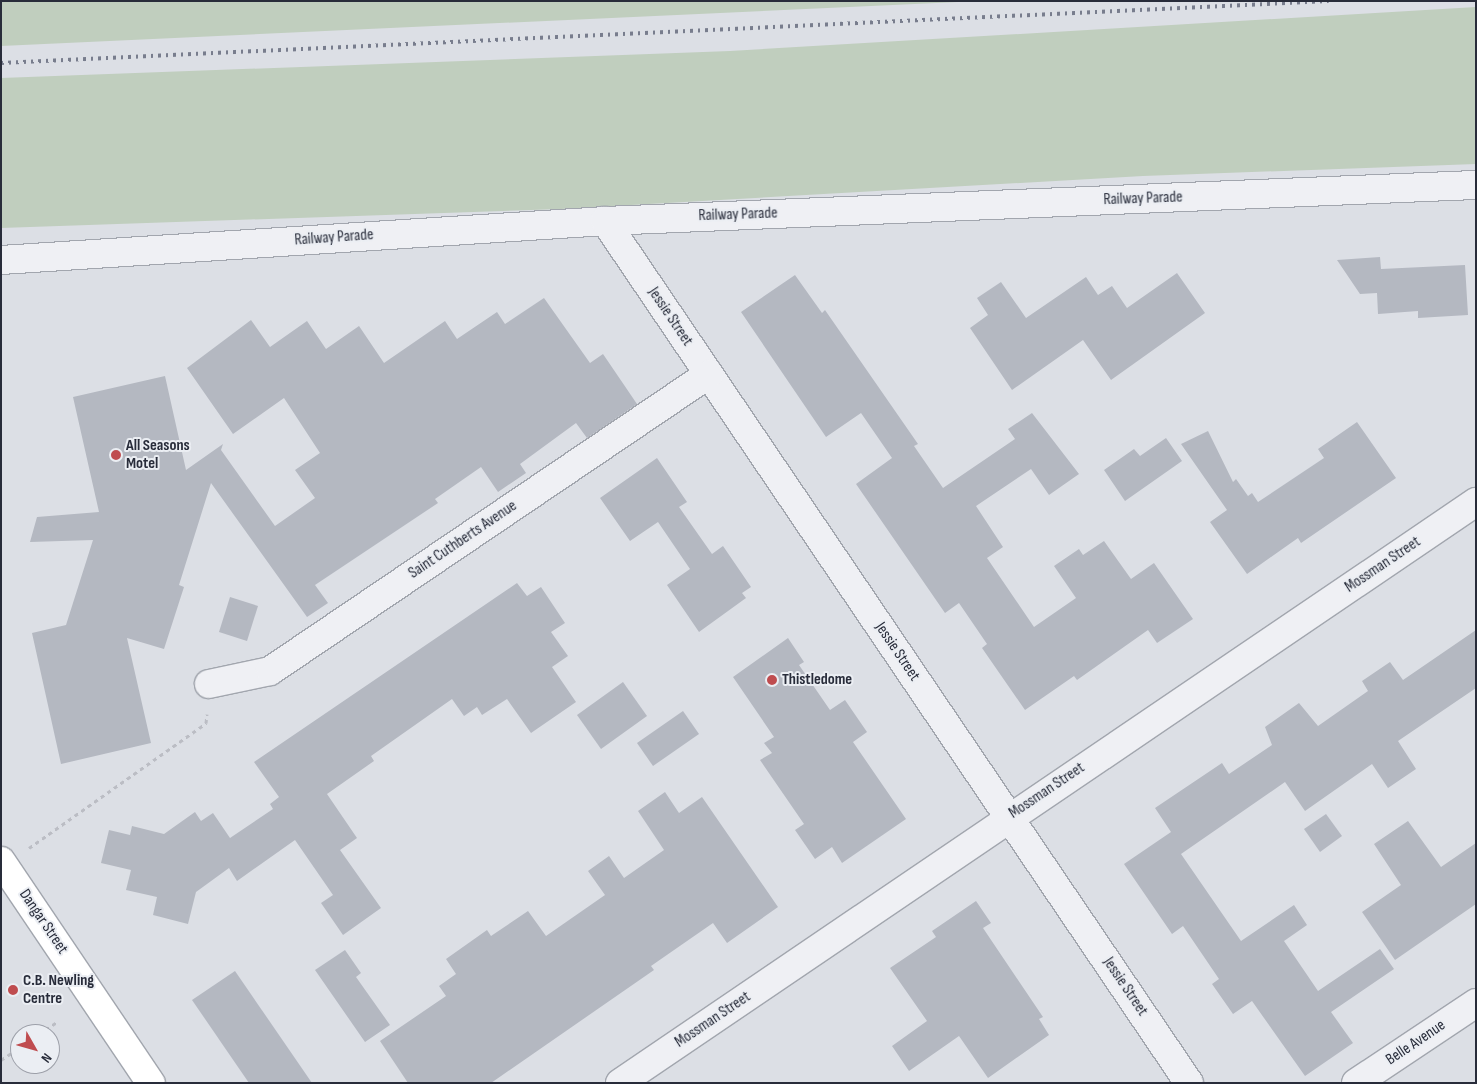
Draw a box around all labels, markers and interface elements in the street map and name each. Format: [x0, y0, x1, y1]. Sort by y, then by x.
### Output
street label: Railway Parade [1103, 188, 1183, 210]
street label: Railway Parade [698, 204, 778, 226]
street label: Railway Parade [294, 226, 374, 250]
street label: Jessie Street [643, 284, 697, 350]
place label: All Seasons Motel [126, 436, 190, 474]
marker: All Seasons Motel [110, 449, 122, 461]
street label: Saint Cuthberts Avenue [405, 497, 521, 583]
street label: Mossman Street [1342, 533, 1424, 597]
street label: Jessie Street [870, 619, 924, 685]
place label: Thistledome [782, 670, 852, 690]
marker: Thistledome [766, 674, 778, 686]
street label: Mossman Street [1006, 759, 1088, 823]
street label: Dangar Street [14, 886, 72, 958]
street label: Jessie Street [1098, 954, 1152, 1020]
place label: C.B. Newling Centre [23, 971, 94, 1009]
marker: C.B. Newling Centre [7, 984, 19, 996]
street label: Mossman Street [672, 988, 754, 1052]
street label: Belle Avenue [1383, 1016, 1449, 1070]
north arrow [10, 1024, 60, 1074]
text: N [37, 1050, 55, 1066]

